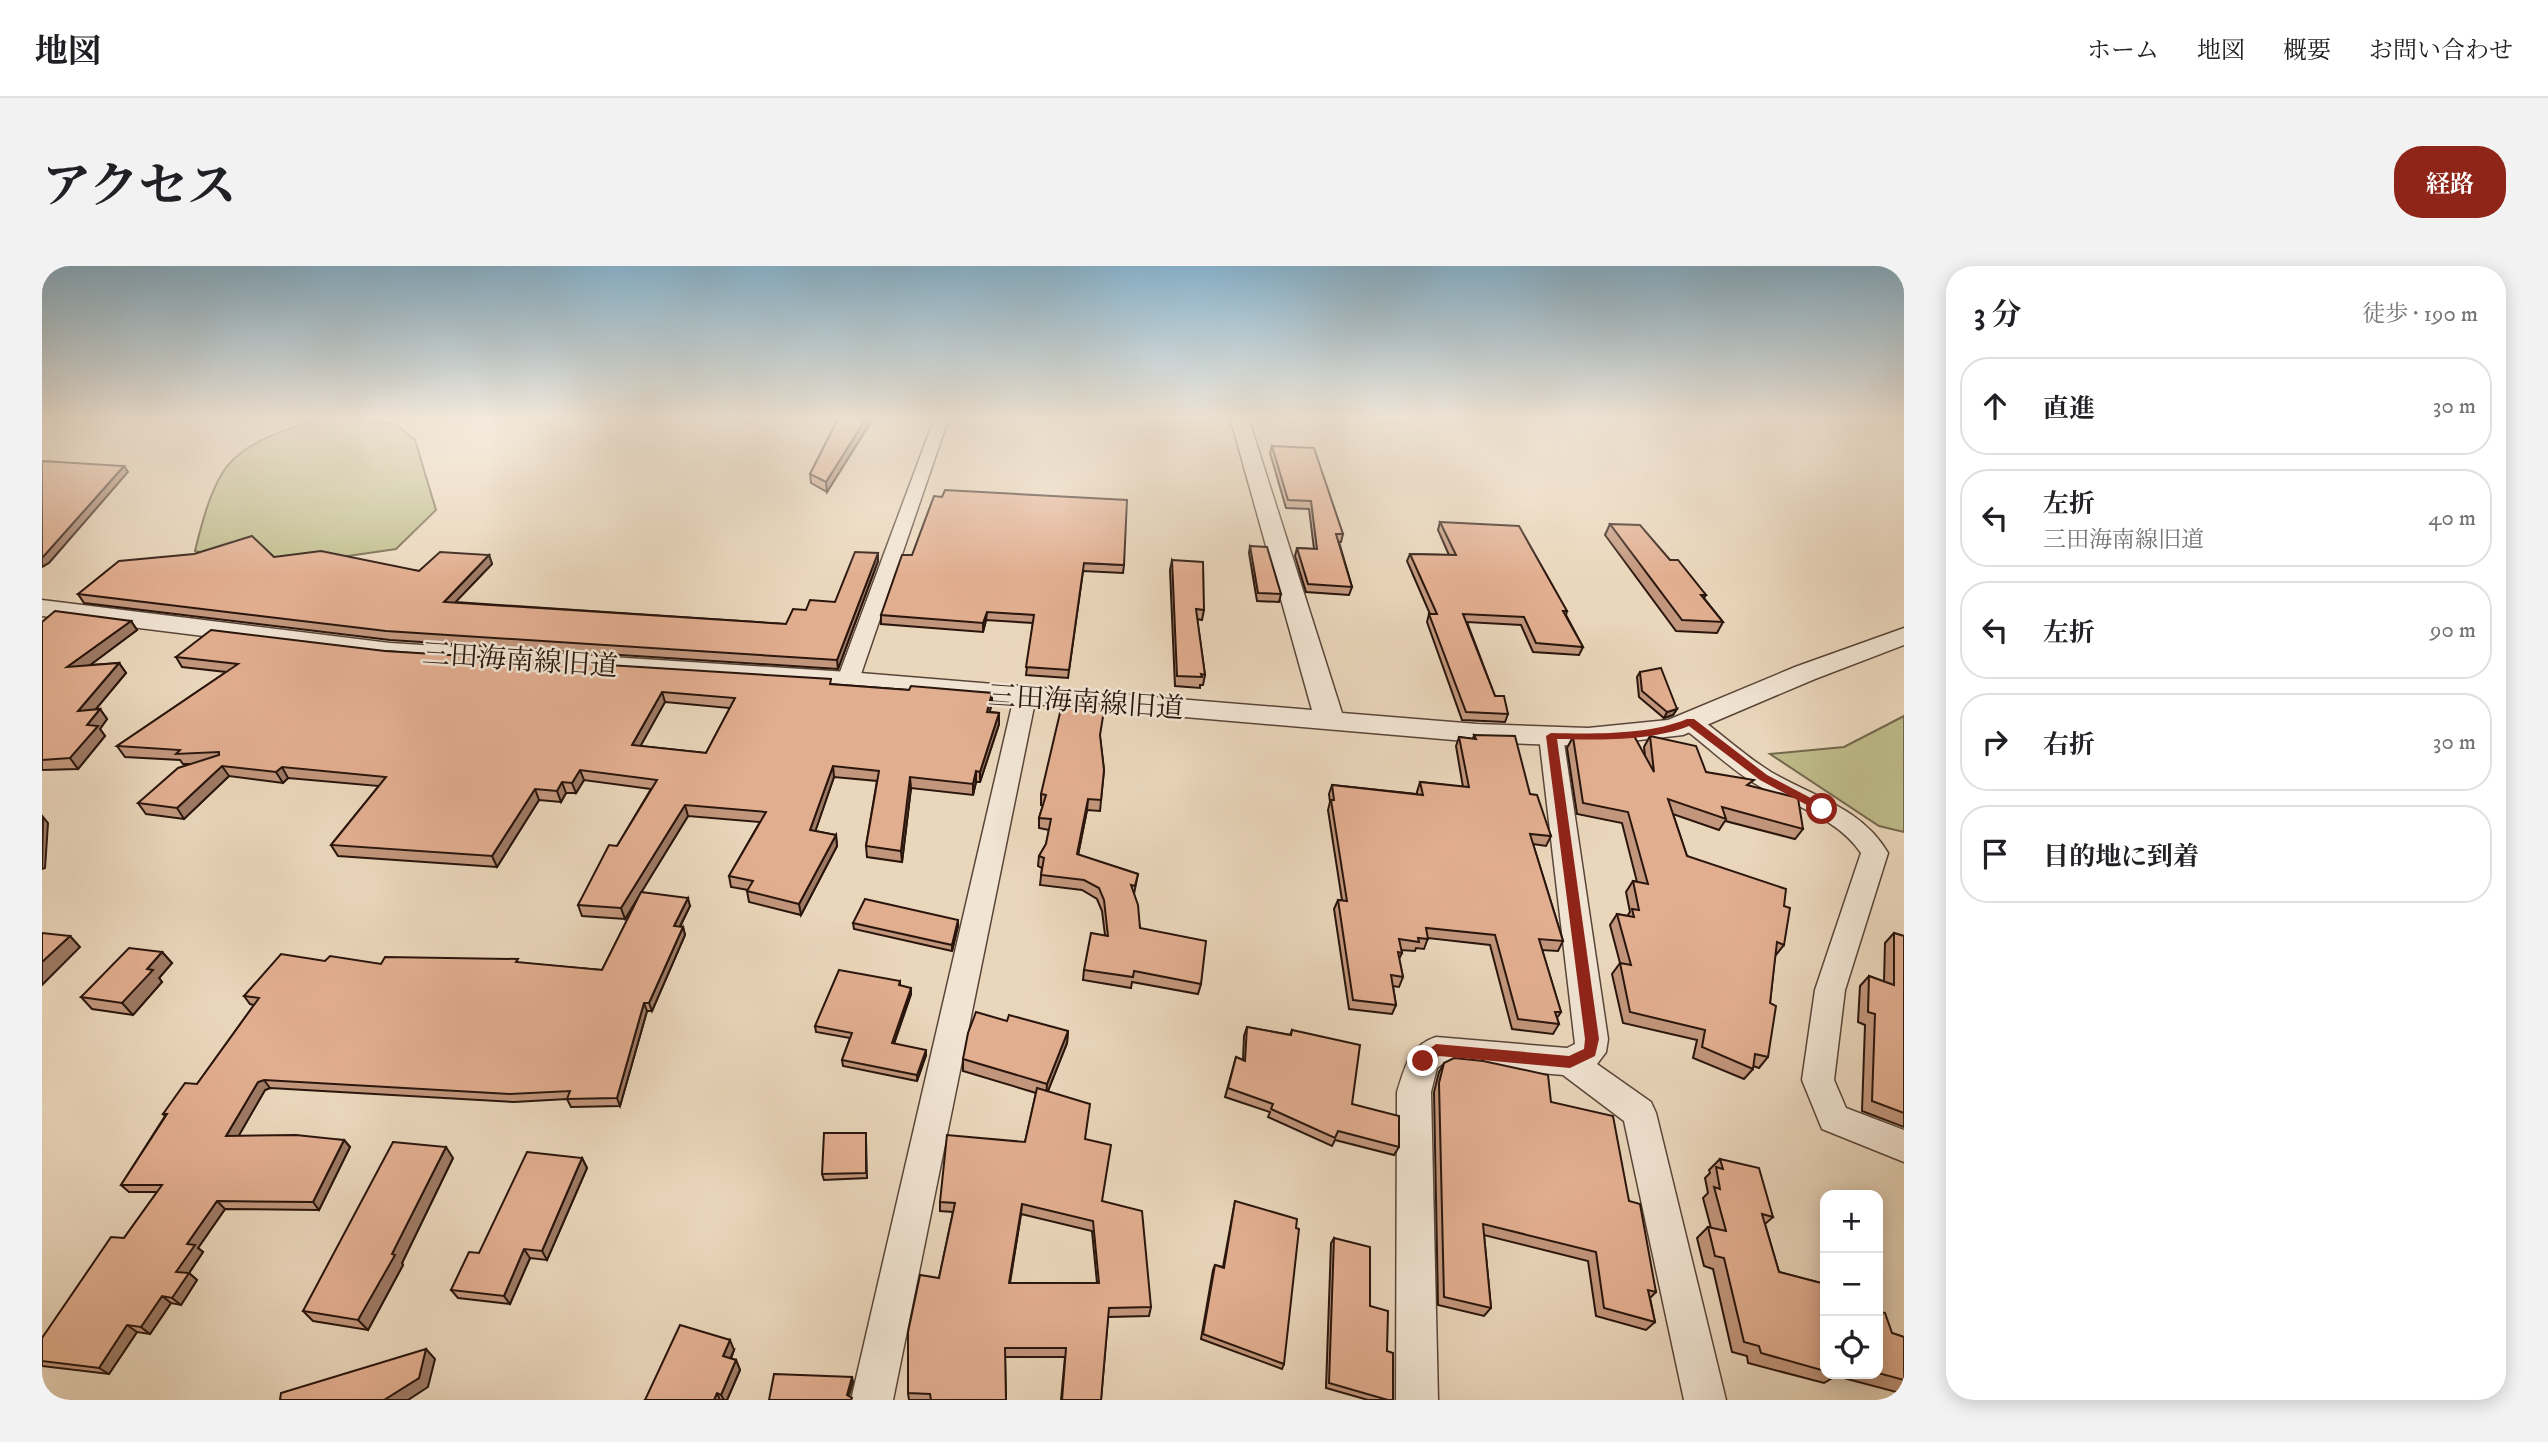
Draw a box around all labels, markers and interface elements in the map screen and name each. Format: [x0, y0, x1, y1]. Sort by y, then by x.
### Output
text: 地図 [35, 32, 101, 73]
text: ホーム [2087, 36, 2159, 66]
text: 地図 [2197, 36, 2245, 66]
text: 概要 [2283, 36, 2331, 66]
text: お問い合わせ [2369, 36, 2513, 66]
button: 経路 [2394, 146, 2506, 218]
text: アクセス [42, 157, 237, 219]
text: 3 分 [1974, 297, 2022, 334]
text: 徒歩 · 190 m [2362, 300, 2478, 329]
icon: ahead [1976, 387, 2014, 425]
text: 30 m [2433, 392, 2476, 421]
text: 直進 [2043, 393, 2095, 426]
text: 左折 [2043, 488, 2095, 521]
icon: left [1976, 499, 2014, 537]
text: 40 m [2428, 504, 2476, 533]
text: 三田海南線旧道 [2043, 526, 2204, 555]
icon: left [1976, 611, 2014, 649]
text: 90 m [2430, 616, 2476, 645]
text: 左折 [2043, 617, 2095, 650]
street label: 三田海南線旧道 [421, 636, 619, 685]
street label: 三田海南線旧道 [987, 678, 1185, 727]
icon: right [1976, 723, 2014, 761]
text: 30 m [2433, 728, 2476, 757]
text: 右折 [2043, 729, 2095, 762]
route start [1806, 793, 1837, 824]
icon: arrive [1976, 835, 2014, 873]
text: 目的地に到着 [2043, 841, 2199, 874]
route end [1407, 1045, 1438, 1076]
map controls [1820, 1190, 1883, 1379]
button: + [1820, 1190, 1883, 1253]
button: − [1820, 1253, 1883, 1316]
button: locate [1820, 1316, 1883, 1379]

